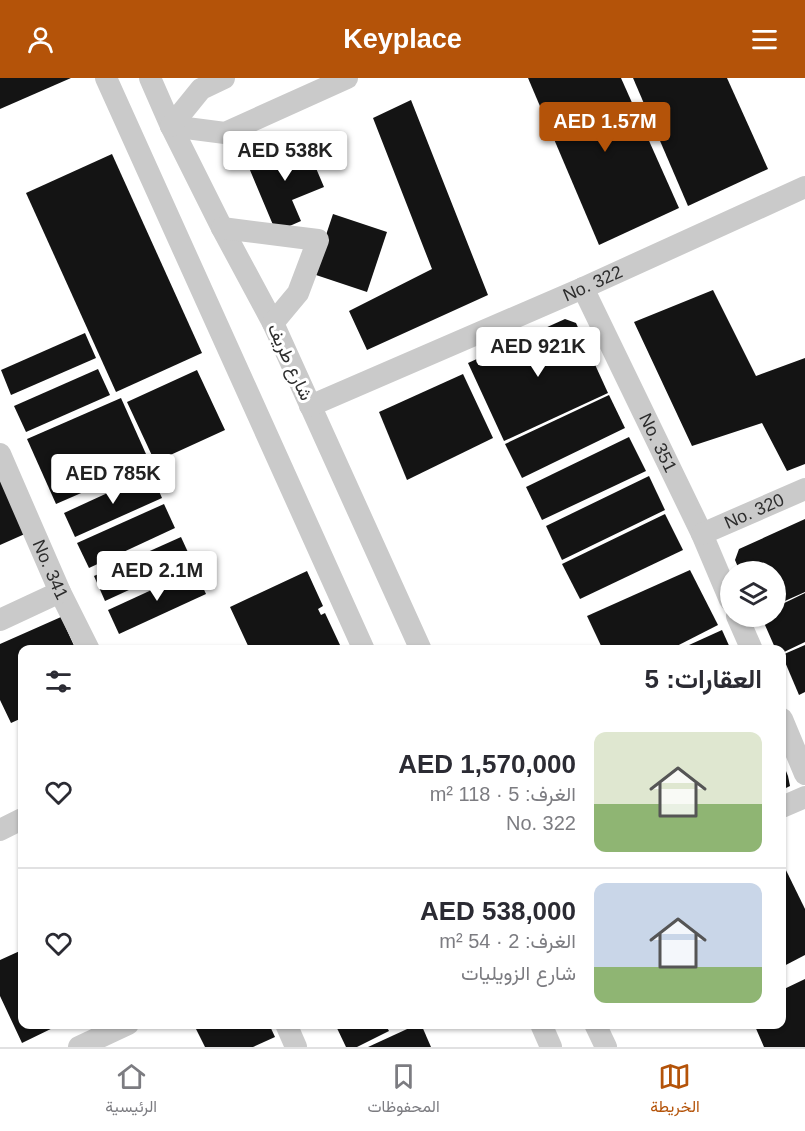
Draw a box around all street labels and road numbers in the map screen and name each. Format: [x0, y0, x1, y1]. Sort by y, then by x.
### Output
street label: No. 322 [560, 261, 625, 305]
street label: شارع طريف [262, 321, 316, 404]
street label: No. 351 [635, 410, 681, 476]
street label: No. 320 [721, 489, 787, 533]
street label: No. 341 [28, 537, 72, 603]

